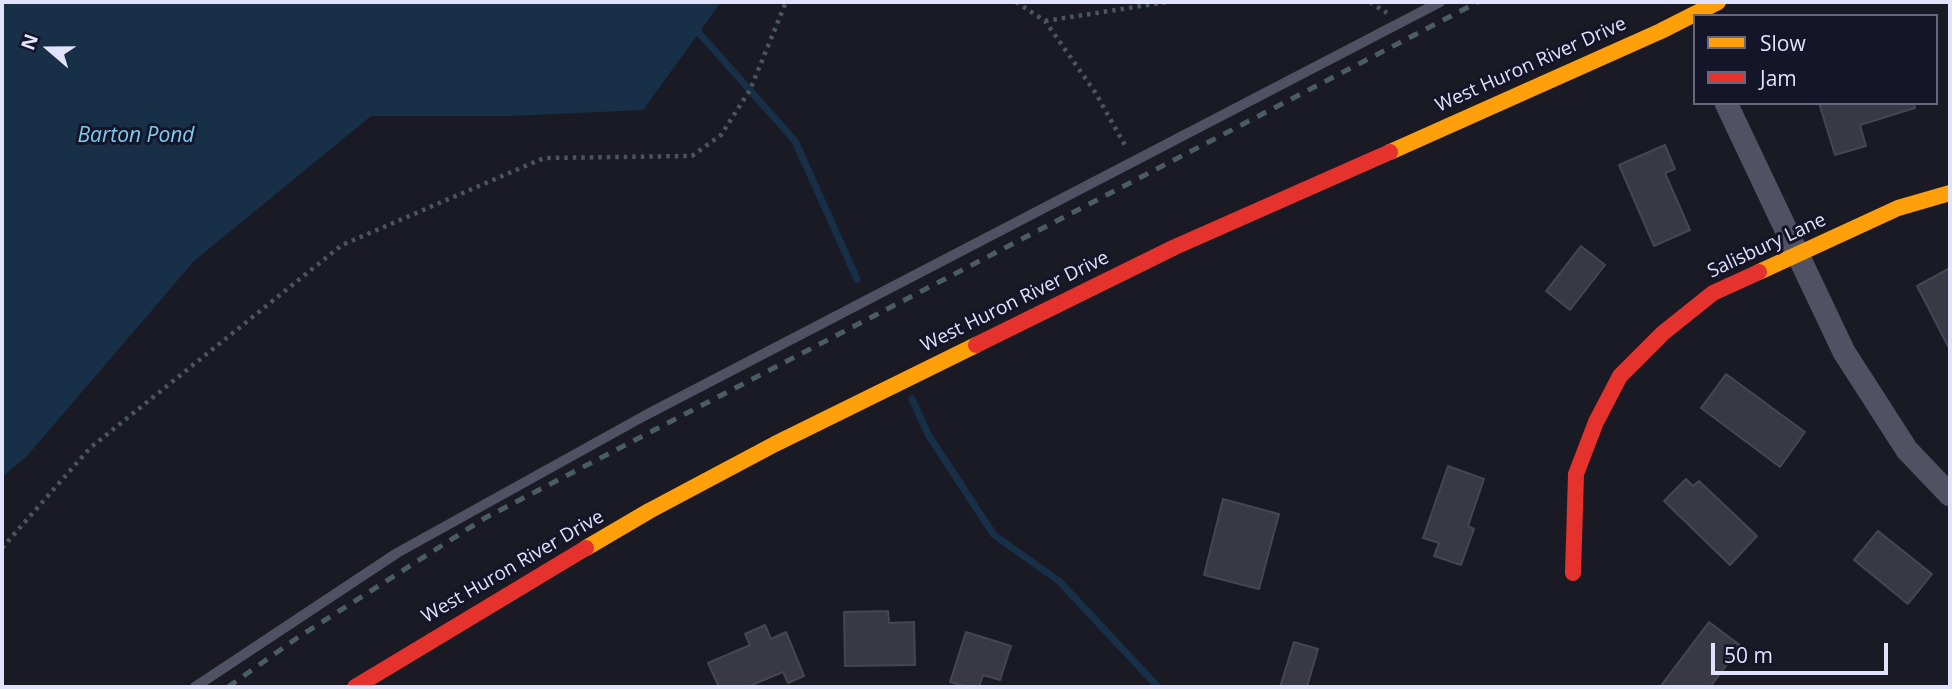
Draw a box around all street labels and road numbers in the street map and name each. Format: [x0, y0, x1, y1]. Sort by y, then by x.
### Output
street label: West Huron River Drive [1432, 13, 1630, 117]
street label: Salisbury Lane [1704, 209, 1830, 283]
street label: West Huron River Drive [917, 247, 1113, 357]
street label: West Huron River Drive [418, 506, 608, 628]

